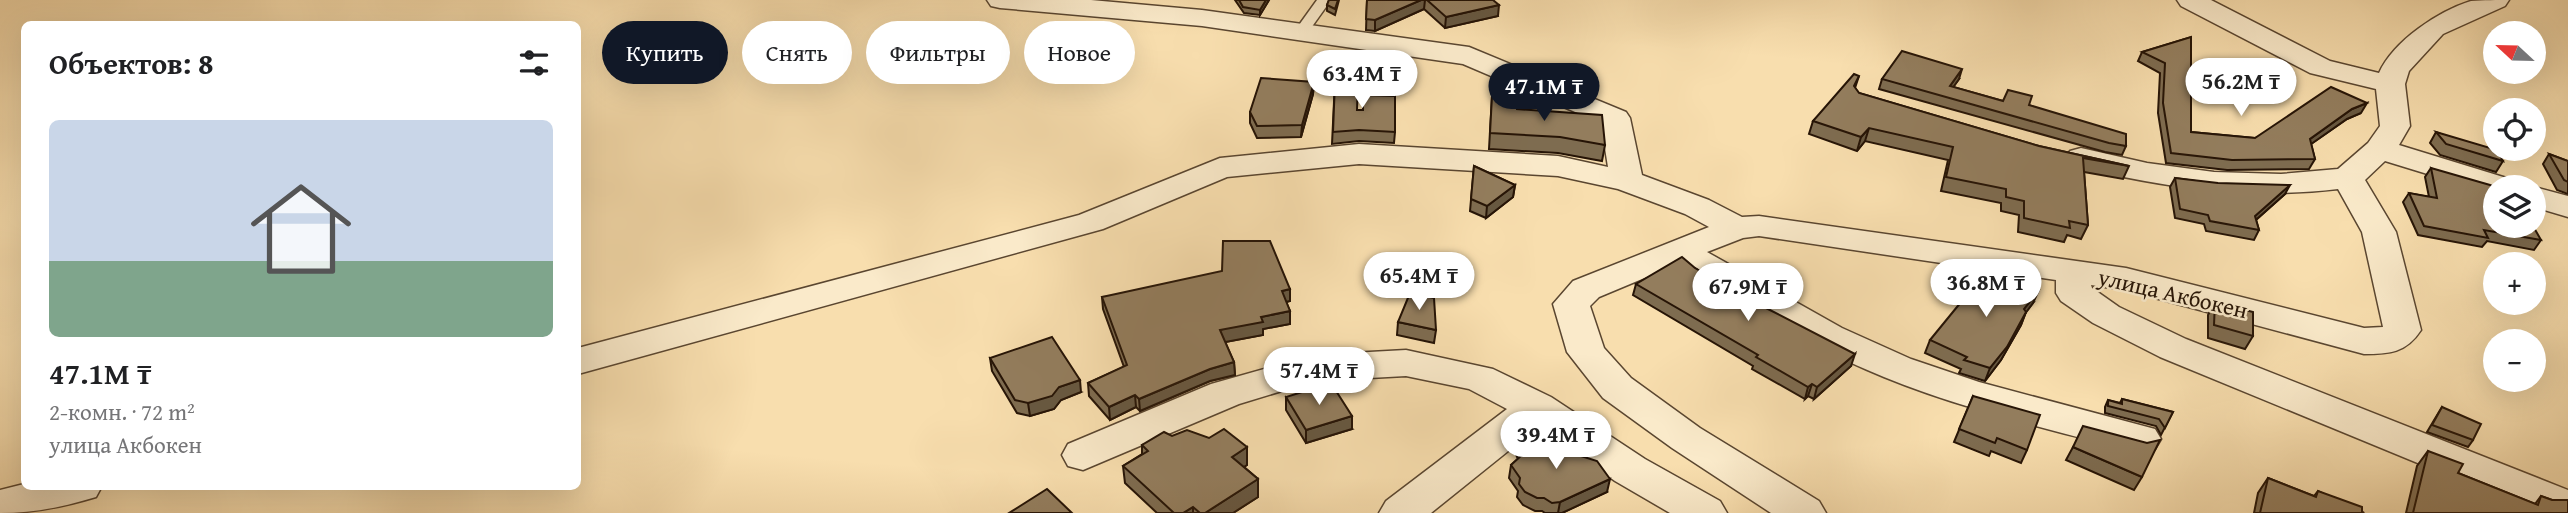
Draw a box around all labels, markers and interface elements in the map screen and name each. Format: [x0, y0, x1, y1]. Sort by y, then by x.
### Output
chip: Купить [602, 21, 728, 84]
chip: Снять [742, 21, 852, 84]
chip: Фильтры [866, 21, 1010, 84]
chip: Новое [1024, 21, 1135, 84]
north arrow [2483, 21, 2546, 84]
map controls [2483, 21, 2546, 392]
text: Объектов: 8 [49, 41, 213, 85]
icon: filters [515, 44, 553, 82]
pin: 63.4M ₸ [1297, 50, 1427, 110]
text: 63.4M ₸ [1322, 56, 1402, 89]
pin: 56.2M ₸ [2176, 58, 2306, 118]
pin: 47.1M ₸ [1479, 64, 1609, 123]
text: 56.2M ₸ [2201, 64, 2281, 97]
text: 47.1M ₸ [1504, 69, 1584, 102]
button: locate [2483, 98, 2546, 161]
icon: home [238, 166, 364, 292]
button: layers [2483, 175, 2546, 238]
pin: 65.4M ₸ [1354, 252, 1484, 312]
button: + [2483, 252, 2546, 315]
text: 65.4M ₸ [1379, 258, 1459, 291]
pin: 36.8M ₸ [1921, 260, 2051, 319]
street label: улица Акбокен [2094, 260, 2251, 326]
pin: 67.9M ₸ [1683, 264, 1813, 323]
text: 36.8M ₸ [1946, 265, 2026, 298]
text: 67.9M ₸ [1708, 269, 1788, 302]
button: − [2483, 329, 2546, 392]
pin: 57.4M ₸ [1254, 348, 1384, 407]
text: 47.1M ₸ [49, 351, 152, 395]
text: 57.4M ₸ [1279, 353, 1359, 386]
text: 2-комн. · 72 m² [49, 395, 195, 428]
pin: 39.4M ₸ [1491, 412, 1621, 471]
text: 39.4M ₸ [1516, 417, 1596, 450]
text: улица Акбокен [49, 428, 202, 461]

